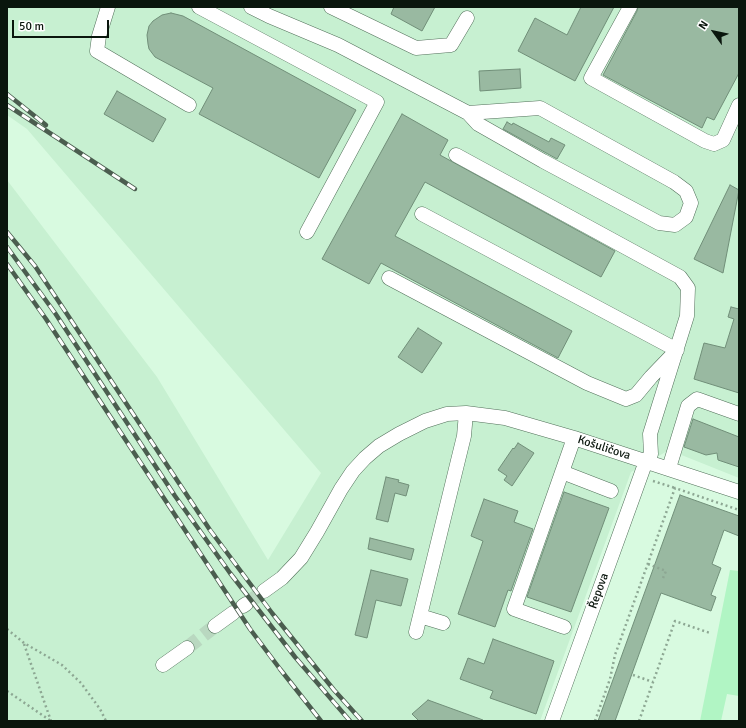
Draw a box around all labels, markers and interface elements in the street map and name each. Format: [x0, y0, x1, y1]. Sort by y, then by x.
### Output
scale bar [14, 12, 111, 38]
north arrow [694, 12, 734, 52]
text: N [696, 18, 711, 32]
text: 50 m [19, 19, 44, 34]
street label: Košuličova [576, 433, 632, 463]
street label: Řepova [586, 571, 612, 611]

